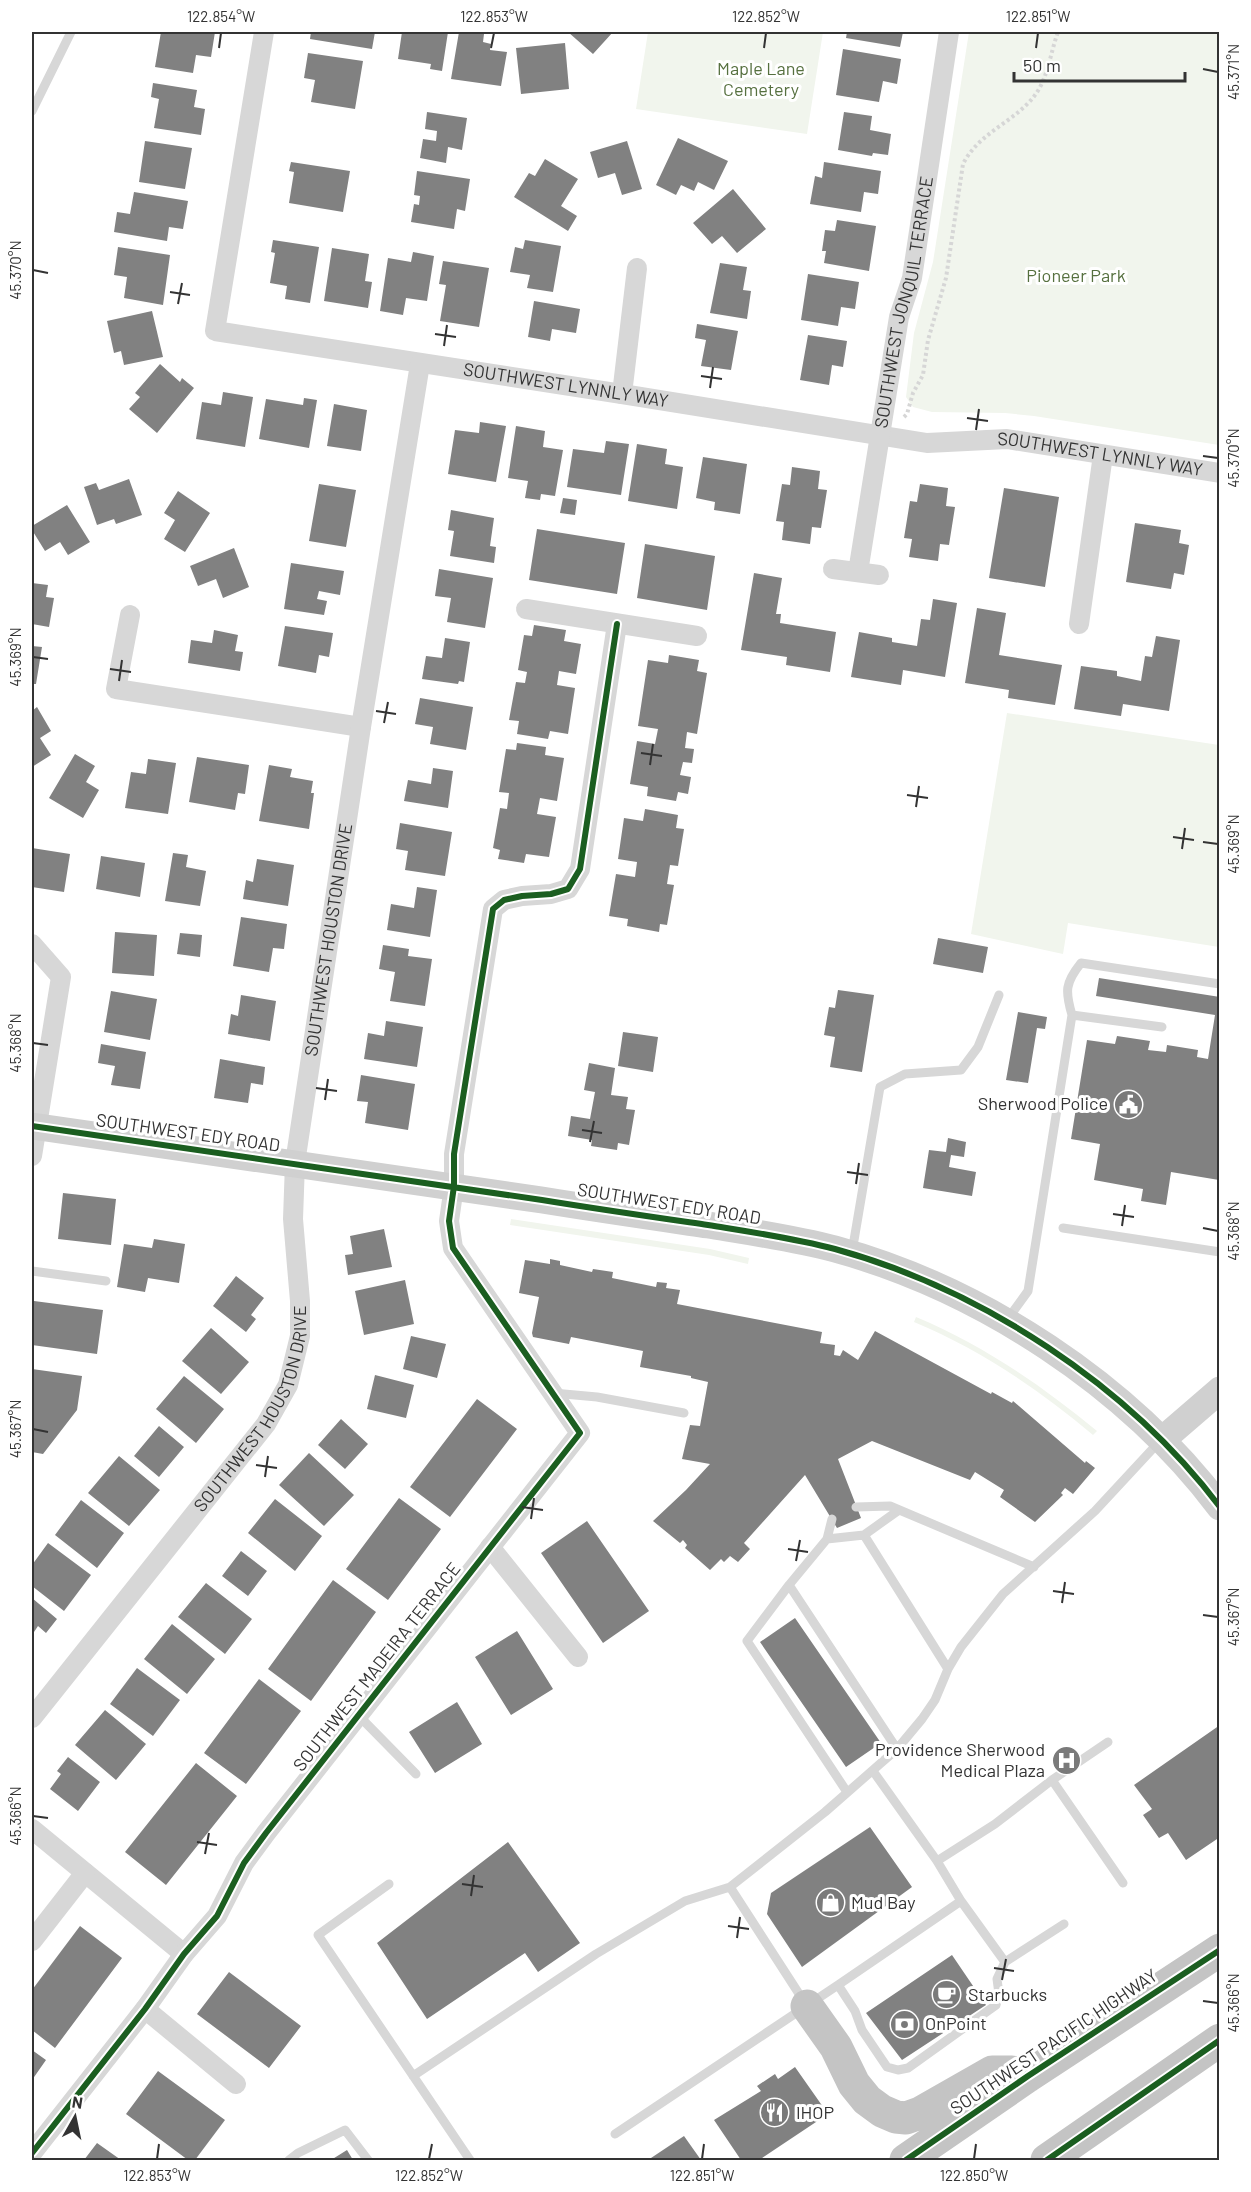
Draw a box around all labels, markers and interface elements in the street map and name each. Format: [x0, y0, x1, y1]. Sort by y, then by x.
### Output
text: 122.854°W [187, 7, 255, 25]
text: 122.853°W [460, 7, 528, 25]
text: 122.852°W [732, 7, 800, 25]
text: 122.851°W [1006, 7, 1070, 25]
text: 45.371°N [1224, 44, 1242, 100]
scale bar [1014, 45, 1185, 83]
text: 50 m [1023, 54, 1061, 76]
park label: Maple Lane Cemetery [717, 57, 805, 100]
street label: SOUTHWEST JONQUIL TERRACE [869, 175, 937, 430]
text: 45.370°N [6, 240, 24, 300]
park label: Pioneer Park [1026, 264, 1126, 286]
street label: SOUTHWEST LYNNLY WAY [462, 358, 670, 411]
street label: SOUTHWEST LYNNLY WAY [997, 427, 1204, 480]
text: 45.370°N [1224, 428, 1242, 488]
text: 45.369°N [6, 627, 24, 687]
text: 45.369°N [1224, 814, 1242, 874]
street label: SOUTHWEST HOUSTON DRIVE [299, 822, 356, 1058]
text: 45.368°N [6, 1013, 24, 1073]
public building icon: Sherwood Police [1113, 1088, 1145, 1120]
place label: Sherwood Police [978, 1092, 1108, 1114]
street label: SOUTHWEST EDY ROAD [95, 1108, 282, 1156]
street label: SOUTHWEST EDY ROAD [576, 1178, 763, 1228]
text: 45.368°N [1224, 1201, 1242, 1261]
street label: SOUTHWEST HOUSTON DRIVE [189, 1305, 311, 1516]
text: 45.367°N [6, 1400, 24, 1458]
street label: SOUTHWEST MADEIRA TERRACE [288, 1558, 465, 1775]
text: 45.367°N [1224, 1588, 1242, 1646]
place label: Providence Sherwood Medical Plaza [875, 1738, 1045, 1781]
hospital icon: Providence Sherwood Medical Plaza [1050, 1744, 1082, 1776]
text: 45.366°N [6, 1786, 24, 1846]
shop icon: Mud Bay [814, 1887, 846, 1919]
place label: Mud Bay [851, 1891, 916, 1913]
street label: SOUTHWEST PACIFIC HIGHWAY [946, 1964, 1161, 2119]
text: 45.366°N [1224, 1973, 1242, 2033]
cafe icon: Starbucks [931, 1979, 963, 2011]
place label: Starbucks [968, 1983, 1047, 2005]
bank icon: OnPoint [888, 2008, 920, 2040]
place label: OnPoint [925, 2012, 987, 2034]
north arrow [45, 2087, 105, 2147]
text: N [71, 2091, 84, 2112]
restaurant icon: IHOP [759, 2097, 791, 2129]
place label: IHOP [796, 2101, 834, 2123]
text: 122.853°W [123, 2166, 191, 2184]
text: 122.852°W [395, 2166, 463, 2184]
text: 122.851°W [670, 2166, 734, 2184]
text: 122.850°W [940, 2166, 1008, 2184]

